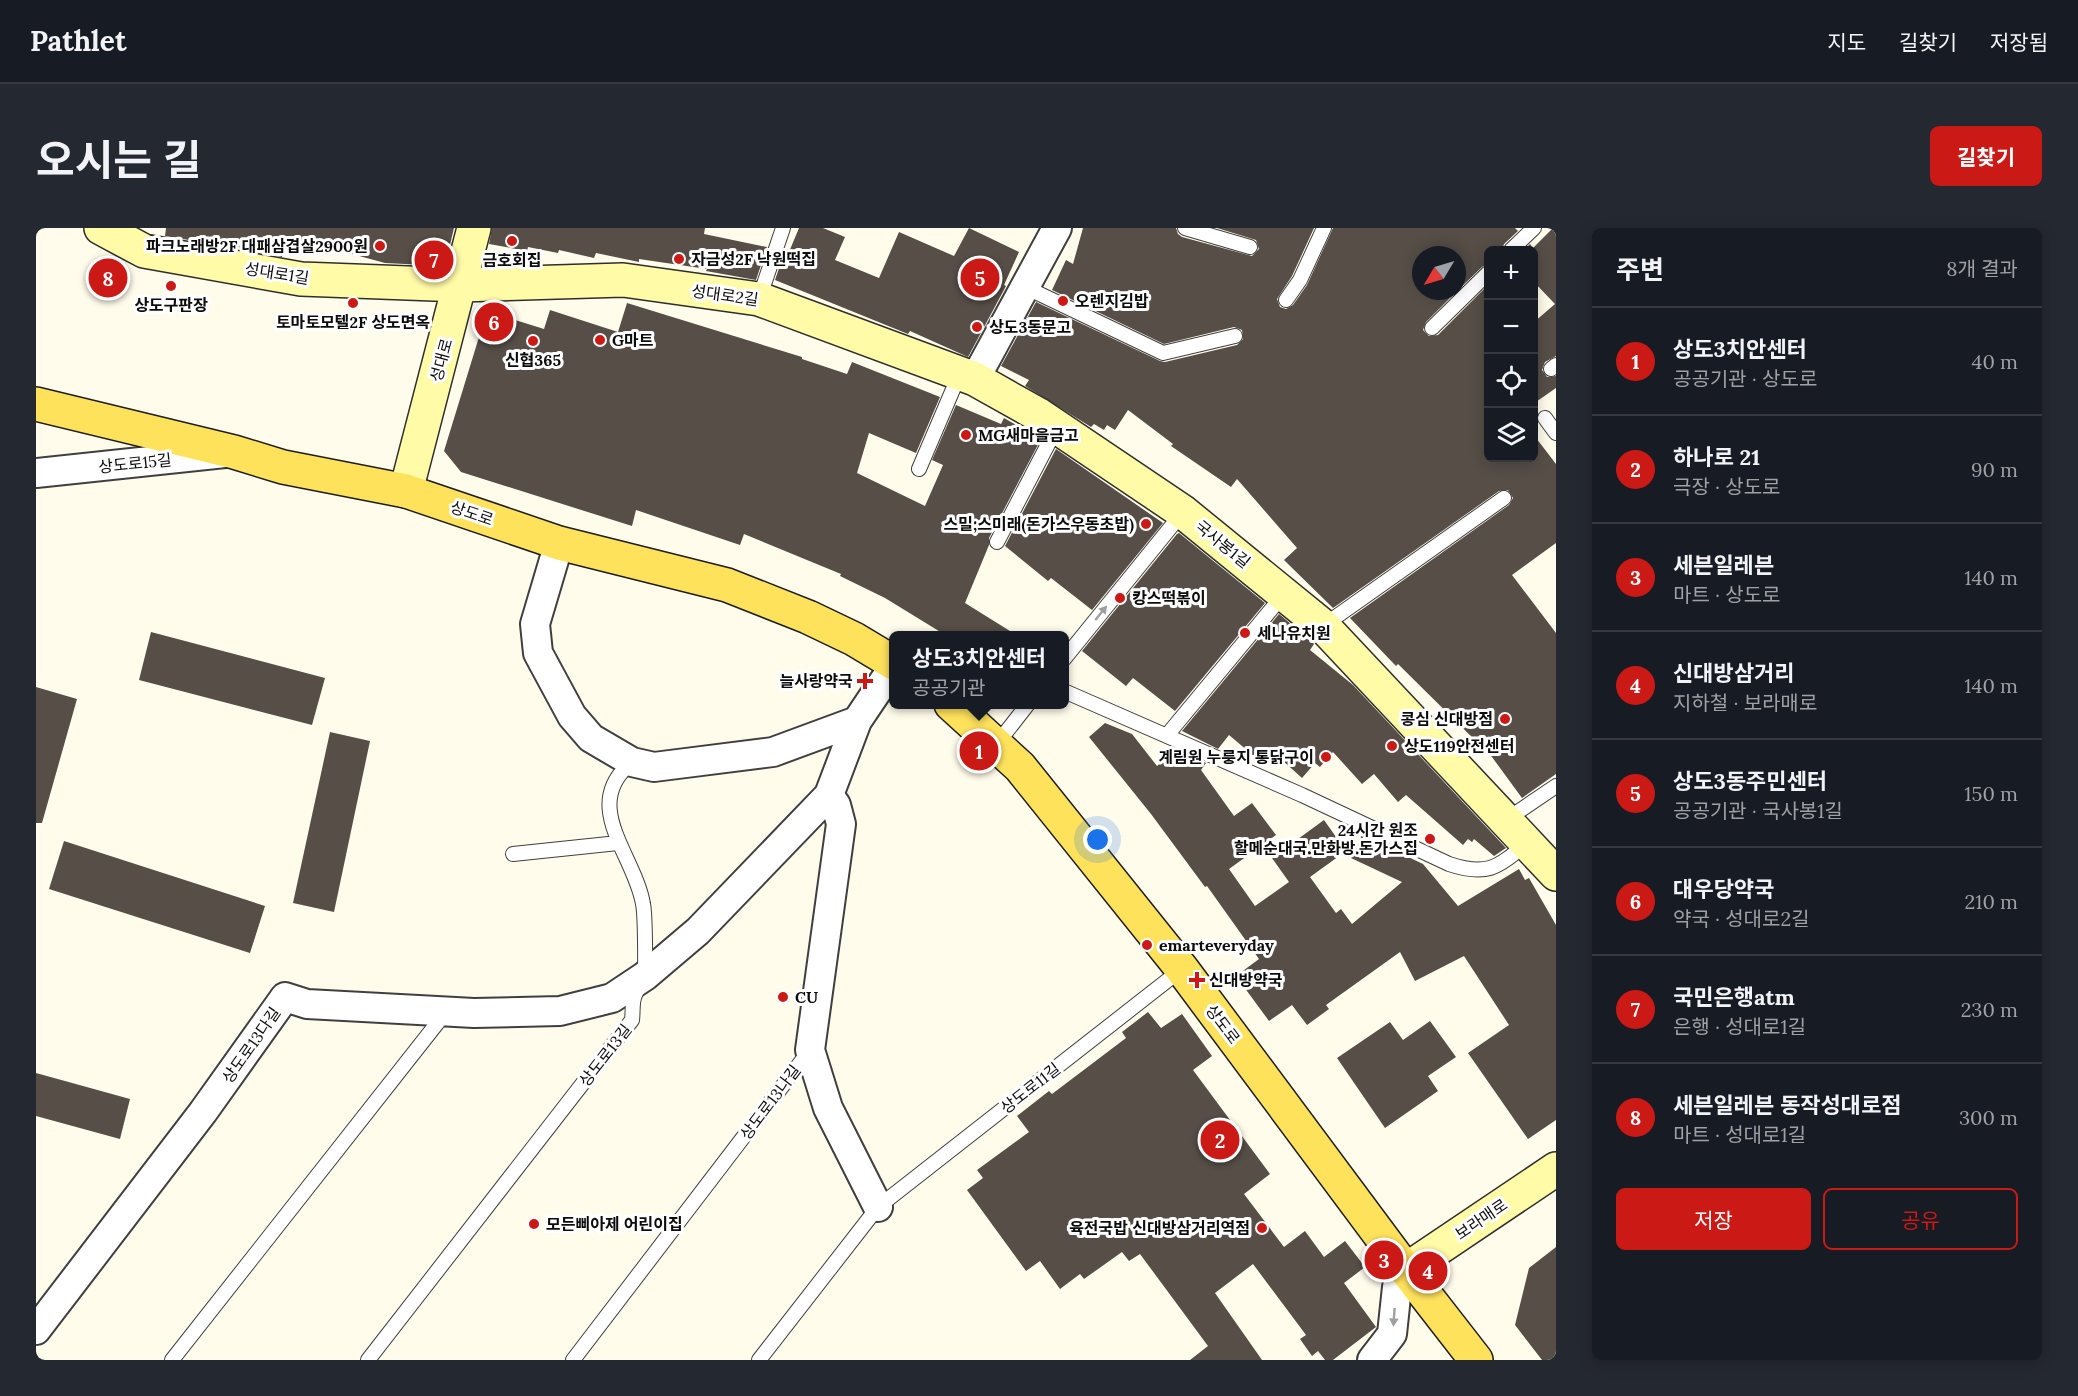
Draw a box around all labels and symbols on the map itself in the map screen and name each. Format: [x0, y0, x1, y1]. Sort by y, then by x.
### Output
marker: 금호회집 [505, 234, 519, 248]
place label: 파크노래방2F 대패삼겹살2900원 [146, 236, 368, 256]
pin: 7 [414, 237, 454, 282]
marker: 파크노래방2F 대패삼겹살2900원 [373, 239, 387, 253]
north arrow [1412, 246, 1466, 300]
place label: 자금성2F 낙원떡집 [691, 249, 816, 269]
place label: 금호회집 [483, 250, 541, 270]
marker: 자금성2F 낙원떡집 [672, 252, 686, 266]
pin: 8 [88, 256, 128, 300]
pin: 5 [960, 256, 1000, 300]
street label: 성대로1길 [243, 258, 311, 288]
marker: 상도구판장 [164, 279, 178, 293]
street label: 성대로2길 [690, 280, 760, 310]
place label: 오렌지김밥 [1075, 291, 1149, 311]
marker: 오렌지김밥 [1056, 294, 1070, 308]
place label: 상도구판장 [134, 295, 208, 315]
marker: 토마토모텔2F 상도면옥 [346, 296, 360, 310]
pin: 6 [474, 300, 514, 344]
place label: 토마토모텔2F 상도면옥 [276, 312, 430, 332]
place label: 상도3동문고 [989, 317, 1072, 337]
marker: 상도3동문고 [970, 320, 984, 334]
place label: G마트 [612, 330, 654, 350]
marker: G마트 [593, 333, 607, 347]
marker: 신협365 [526, 334, 540, 348]
street label: 성대로 [426, 336, 456, 384]
place label: 신협365 [505, 350, 561, 370]
place label: MG새마을금고 [978, 425, 1079, 445]
marker: MG새마을금고 [959, 428, 973, 442]
street label: 상도로15길 [97, 449, 173, 477]
street label: 상도로 [448, 496, 496, 530]
place label: 스밀;스미래(돈가스우동초밥) [944, 514, 1134, 535]
street label: 국사봉1길 [1192, 516, 1254, 572]
marker: 스밀;스미래(돈가스우동초밥) [1139, 517, 1153, 531]
place label: 캉스떡볶이 [1132, 588, 1206, 608]
marker: 캉스떡볶이 [1113, 591, 1127, 605]
one-way arrow [1095, 606, 1107, 621]
place label: 세나유치원 [1257, 623, 1331, 643]
marker: 세나유치원 [1238, 626, 1252, 640]
place label: 늘사랑약국 [779, 671, 853, 691]
marker: 늘사랑약국 [858, 674, 872, 688]
place label: 콩심 신대방점 [1400, 709, 1493, 729]
marker: 콩심 신대방점 [1498, 712, 1512, 726]
pin: 1 [960, 728, 998, 774]
place label: 상도119안전센터 [1404, 736, 1515, 756]
marker: 상도119안전센터 [1385, 739, 1399, 753]
place label: 계림원 누룽지 통닭구이 [1158, 747, 1314, 767]
marker: 계림원 누룽지 통닭구이 [1319, 750, 1333, 764]
place label: 24시간 원조 할메순대국.만화방.돈가스집 [1234, 820, 1418, 858]
your location [1083, 825, 1112, 854]
marker: 24시간 원조 할메순대국.만화방.돈가스집 [1423, 832, 1437, 846]
place label: emarteveryday [1159, 935, 1274, 955]
marker: emarteveryday [1140, 938, 1154, 952]
place label: 신대방약국 [1209, 970, 1283, 990]
marker: 신대방약국 [1190, 973, 1204, 987]
place label: CU [795, 987, 818, 1007]
marker: CU [776, 990, 790, 1004]
street label: 상도로 [1202, 1000, 1244, 1048]
street label: 상도로13다길 [217, 1003, 285, 1087]
street label: 상도로13길 [574, 1020, 636, 1090]
street label: 상도로11길 [996, 1058, 1064, 1118]
street label: 상도로13나길 [735, 1061, 805, 1143]
pin: 2 [1200, 1118, 1240, 1162]
street label: 보라매로 [1451, 1194, 1511, 1244]
place label: 모든삐아제 어린이집 [546, 1214, 683, 1234]
marker: 모든삐아제 어린이집 [527, 1217, 541, 1231]
place label: 육전국밥 신대방삼거리역점 [1069, 1218, 1250, 1238]
marker: 육전국밥 신대방삼거리역점 [1255, 1221, 1269, 1235]
pin: 3 [1364, 1238, 1404, 1282]
pin: 4 [1408, 1248, 1448, 1294]
one-way arrow [1389, 1308, 1399, 1327]

